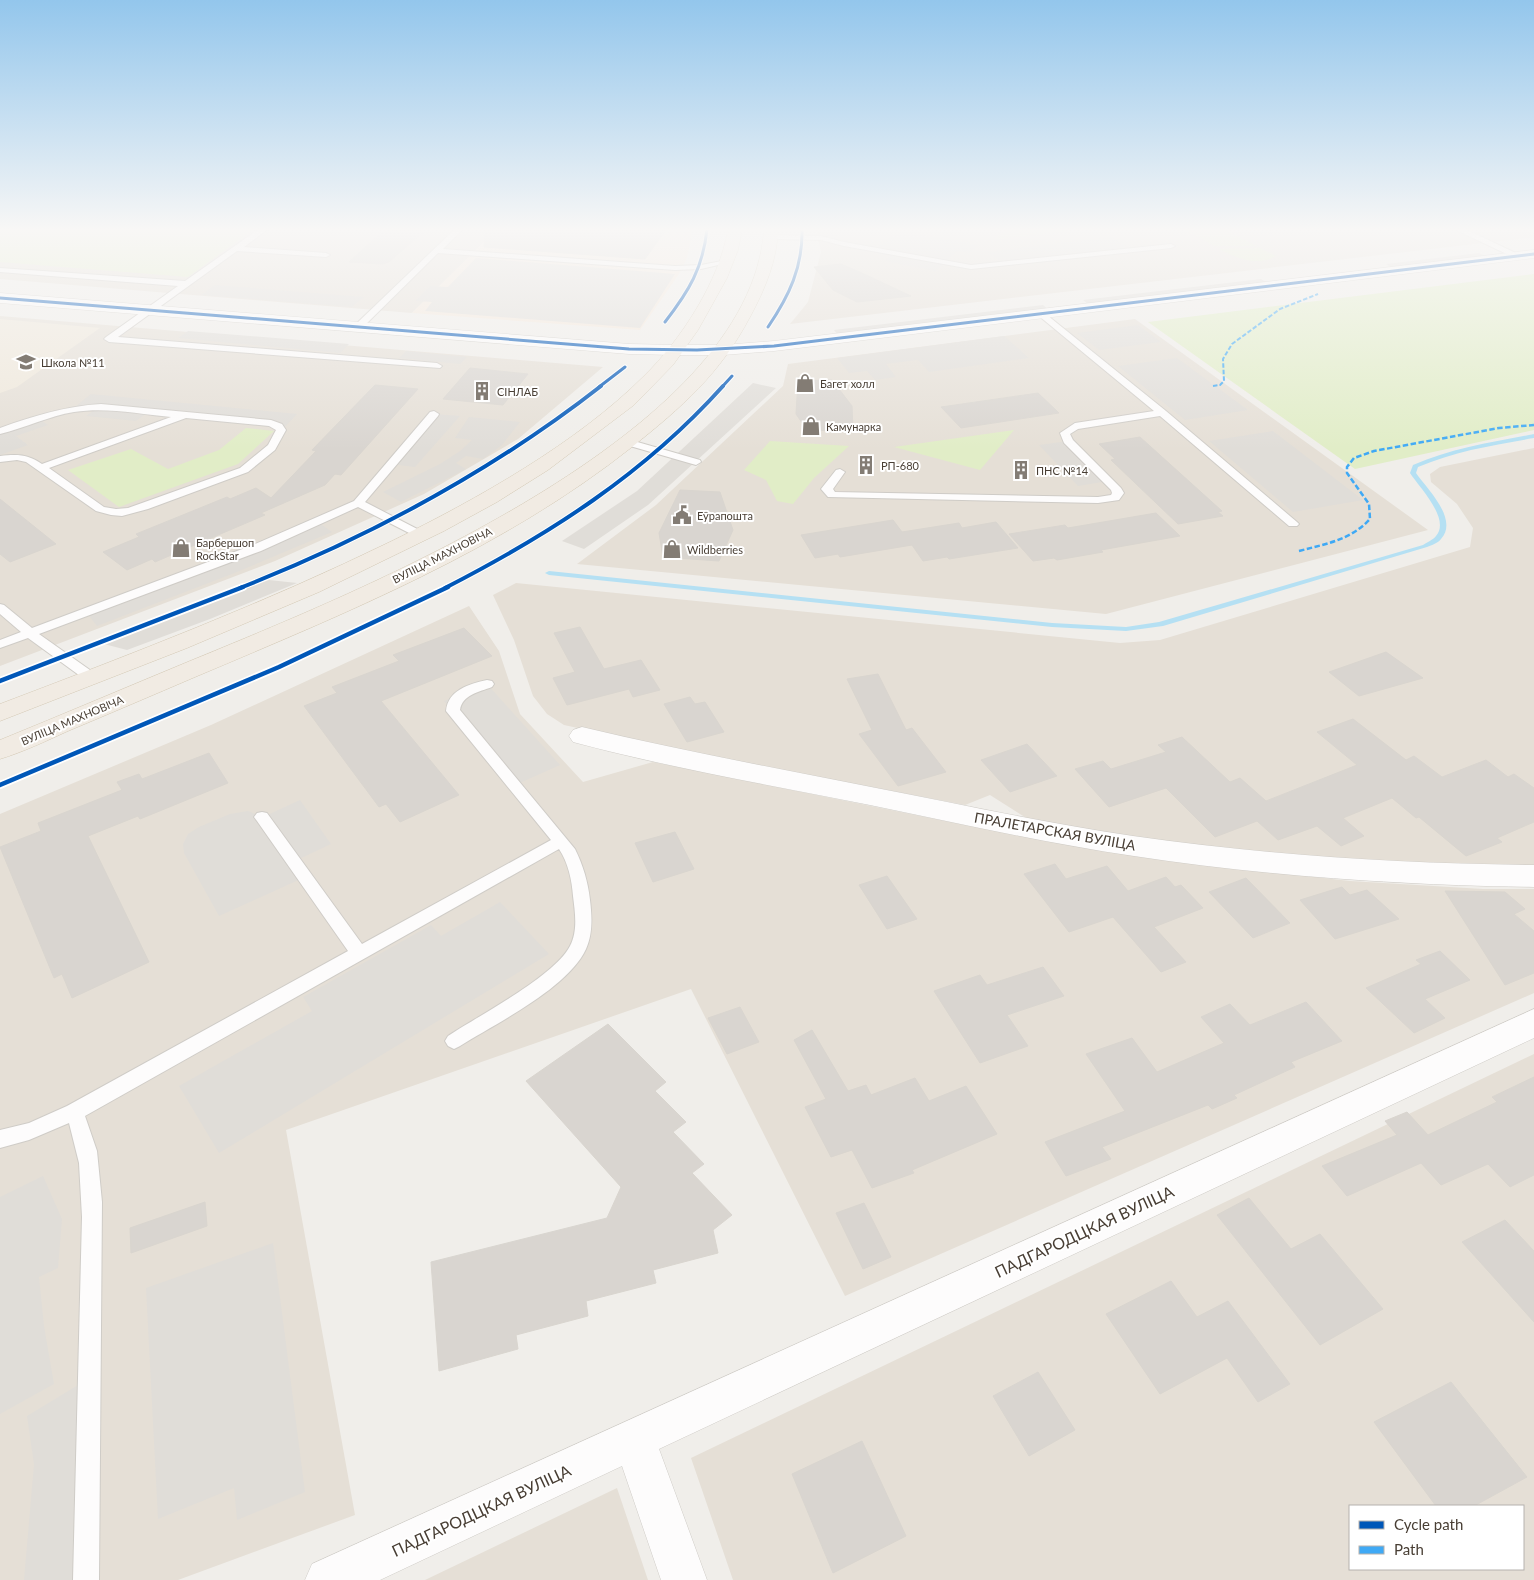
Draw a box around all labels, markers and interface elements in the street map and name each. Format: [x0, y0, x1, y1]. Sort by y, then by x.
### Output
school or university icon: Школа №11 [15, 351, 37, 373]
place label: Школа №11 [41, 356, 105, 369]
shop icon: Багет холл [794, 372, 816, 394]
place label: Багет холл [820, 377, 875, 390]
building icon: СІНЛАБ [471, 380, 493, 402]
place label: СІНЛАБ [497, 385, 538, 398]
shop icon: Камунарка [800, 415, 822, 437]
place label: Камунарка [826, 420, 881, 433]
building icon: РП-680 [855, 454, 877, 476]
place label: РП-680 [881, 459, 920, 472]
building icon: ПНС №14 [1010, 459, 1032, 481]
place label: ПНС №14 [1036, 464, 1089, 477]
public building icon: Еўрапошта [671, 504, 693, 526]
place label: Еўрапошта [697, 509, 753, 522]
street label: ВУЛІЦА МАХНОВІЧА [390, 524, 494, 586]
place label: Барбершоп RockStar [196, 536, 254, 562]
shop icon: Барбершоп RockStar [170, 537, 192, 559]
shop icon: Wildberries [661, 538, 683, 560]
place label: Wildberries [687, 543, 743, 556]
street label: ВУЛІЦА МАХНОВІЧА [19, 692, 126, 747]
street label: ПРАЛЕТАРСКАЯ ВУЛІЦА [973, 808, 1137, 854]
street label: ПАДГАРОДЦКАЯ ВУЛІЦА [992, 1181, 1177, 1281]
street label: ПАДГАРОДЦКАЯ ВУЛІЦА [389, 1460, 574, 1560]
legend [1349, 1505, 1524, 1570]
text: Cycle path [1394, 1515, 1463, 1533]
text: Path [1394, 1540, 1424, 1558]

